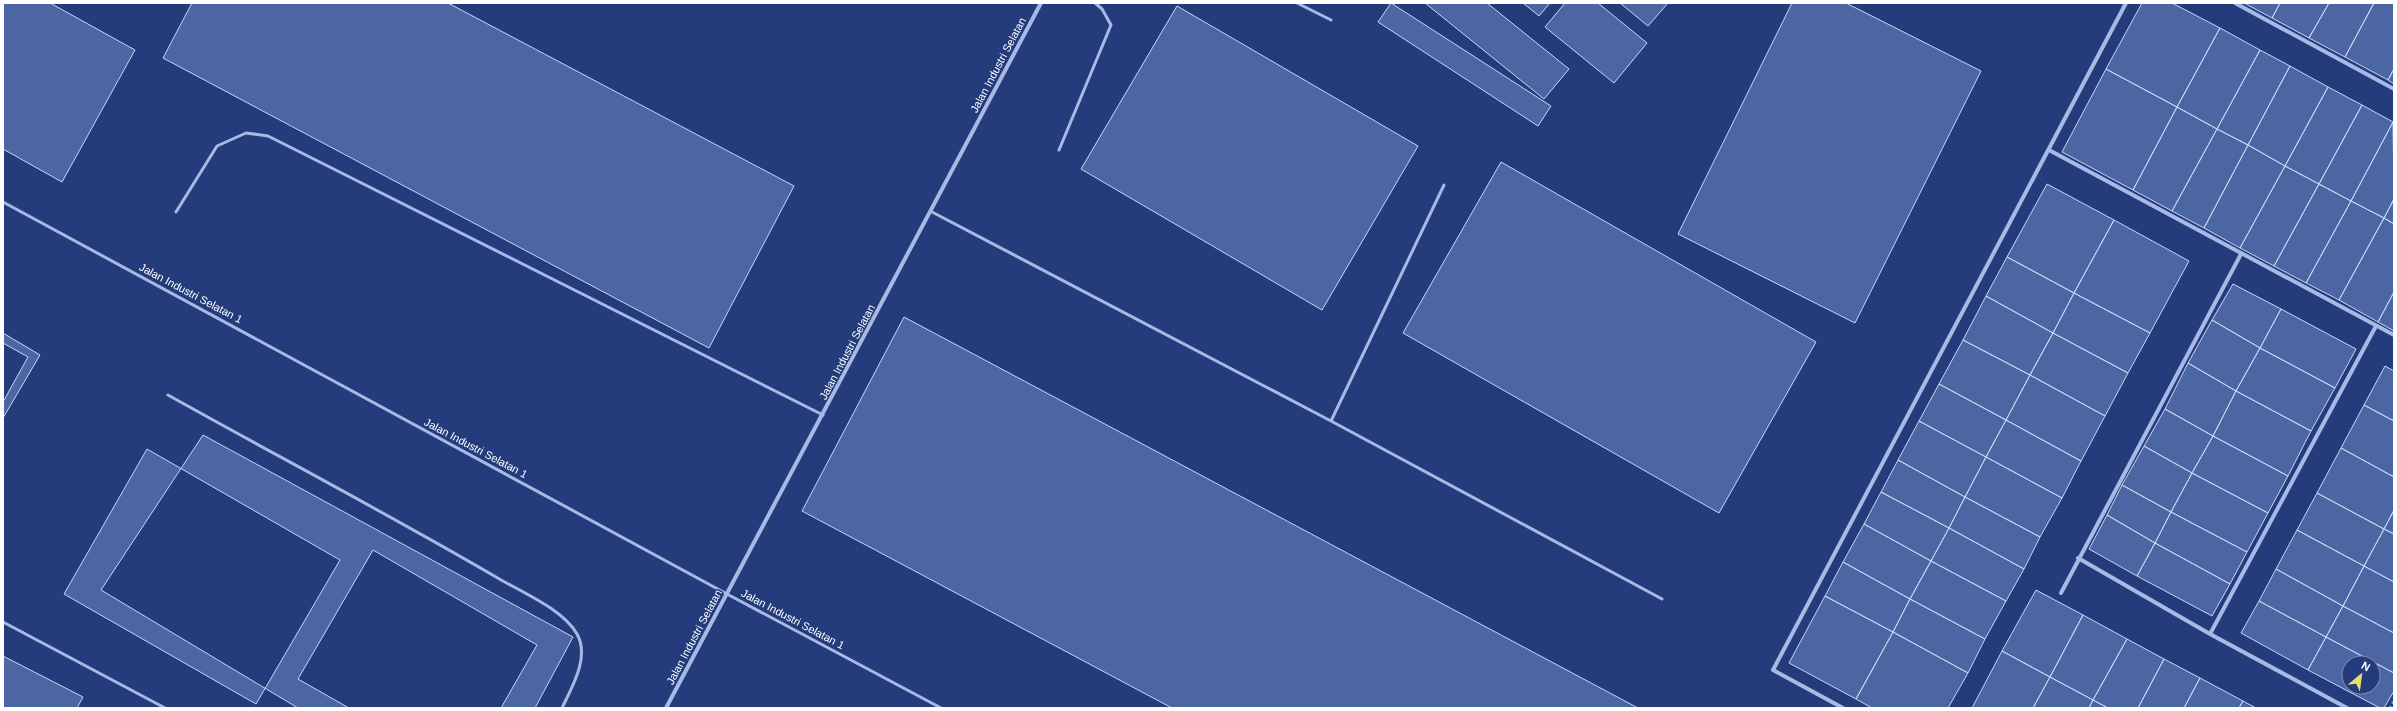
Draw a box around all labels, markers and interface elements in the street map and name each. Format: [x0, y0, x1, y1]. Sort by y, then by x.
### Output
street label: Jalan Industri Selatan [968, 15, 1028, 115]
street label: Jalan Industri Selatan 1 [137, 261, 245, 325]
street label: Jalan Industri Selatan [817, 302, 877, 402]
street label: Jalan Industri Selatan 1 [422, 416, 530, 480]
street label: Jalan Industri Selatan [664, 587, 724, 687]
street label: Jalan Industri Selatan 1 [739, 587, 847, 651]
north arrow [2341, 655, 2381, 695]
text: N [2359, 659, 2372, 673]

